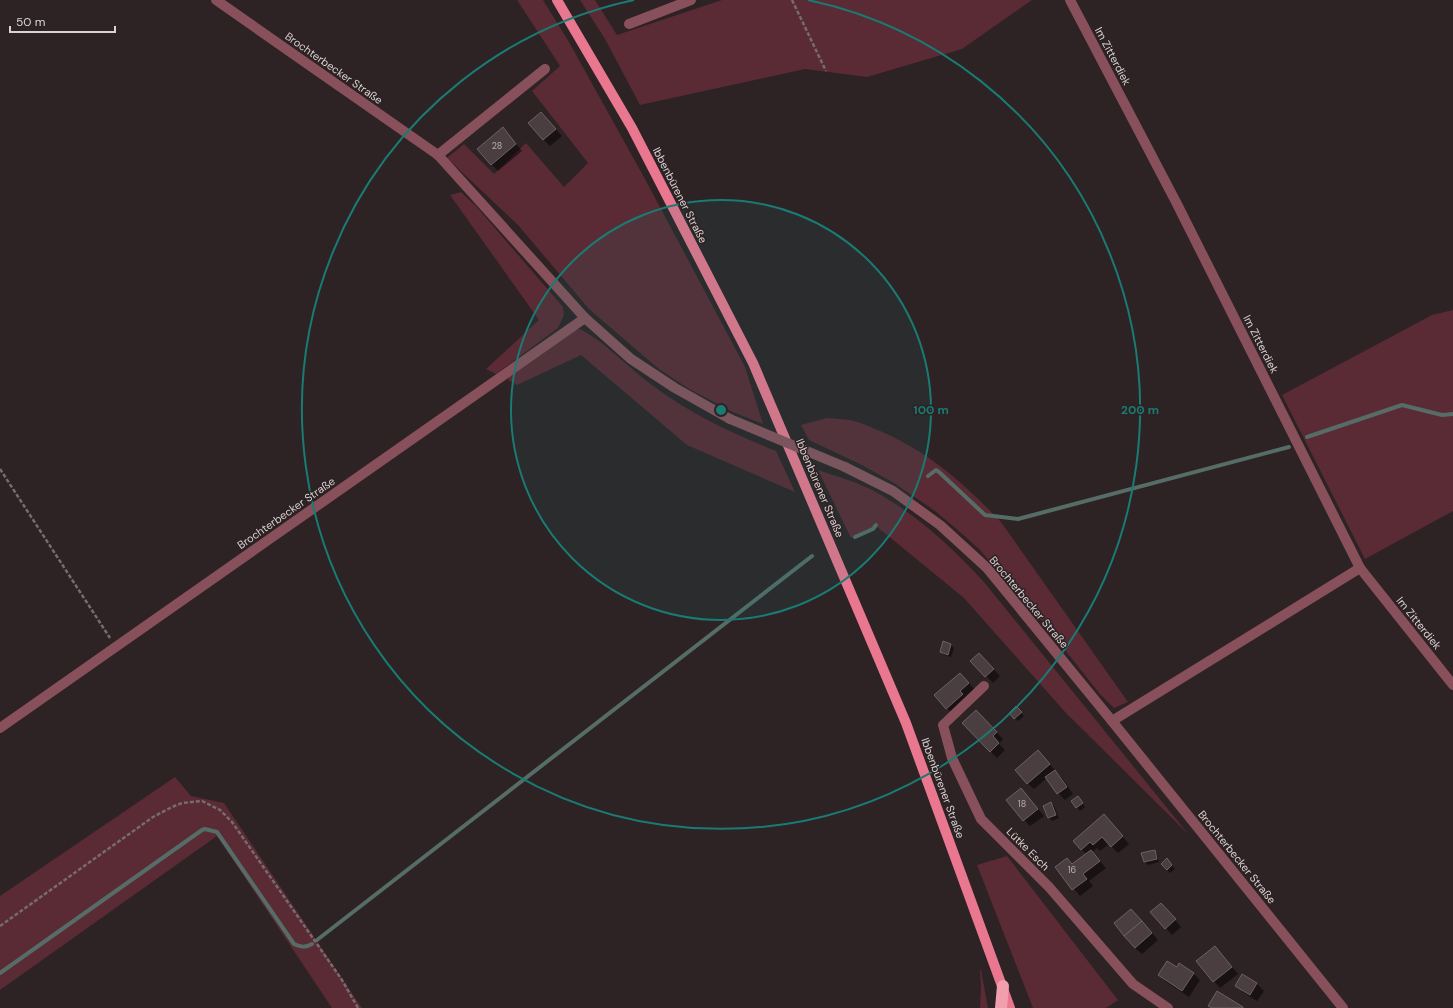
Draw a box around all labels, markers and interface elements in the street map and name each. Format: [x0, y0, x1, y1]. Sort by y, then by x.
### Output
scale bar [10, 8, 115, 34]
text: 50 m [16, 14, 45, 30]
street label: Im Zitterdiek [1092, 25, 1134, 88]
street label: Brochterbecker Straße [282, 29, 386, 107]
house number: 28 [492, 140, 502, 152]
street label: Ibbenbürener Straße [650, 145, 710, 245]
street label: Im Zitterdiek [1240, 312, 1282, 376]
text: 100 m [913, 402, 949, 418]
text: 200 m [1121, 402, 1159, 418]
centre of rings [714, 403, 728, 417]
street label: Ibbenbürener Straße [793, 437, 847, 539]
street label: Brochterbecker Straße [234, 474, 338, 552]
street label: Brochterbecker Straße [986, 553, 1072, 651]
street label: Im Zitterdiek [1393, 594, 1445, 653]
street label: Ibbenbürener Straße [918, 736, 968, 840]
house number: 18 [1018, 798, 1026, 810]
street label: Brochterbecker Straße [1195, 808, 1279, 906]
street label: Lütke Esch [1004, 825, 1052, 873]
house number: 16 [1068, 864, 1077, 876]

